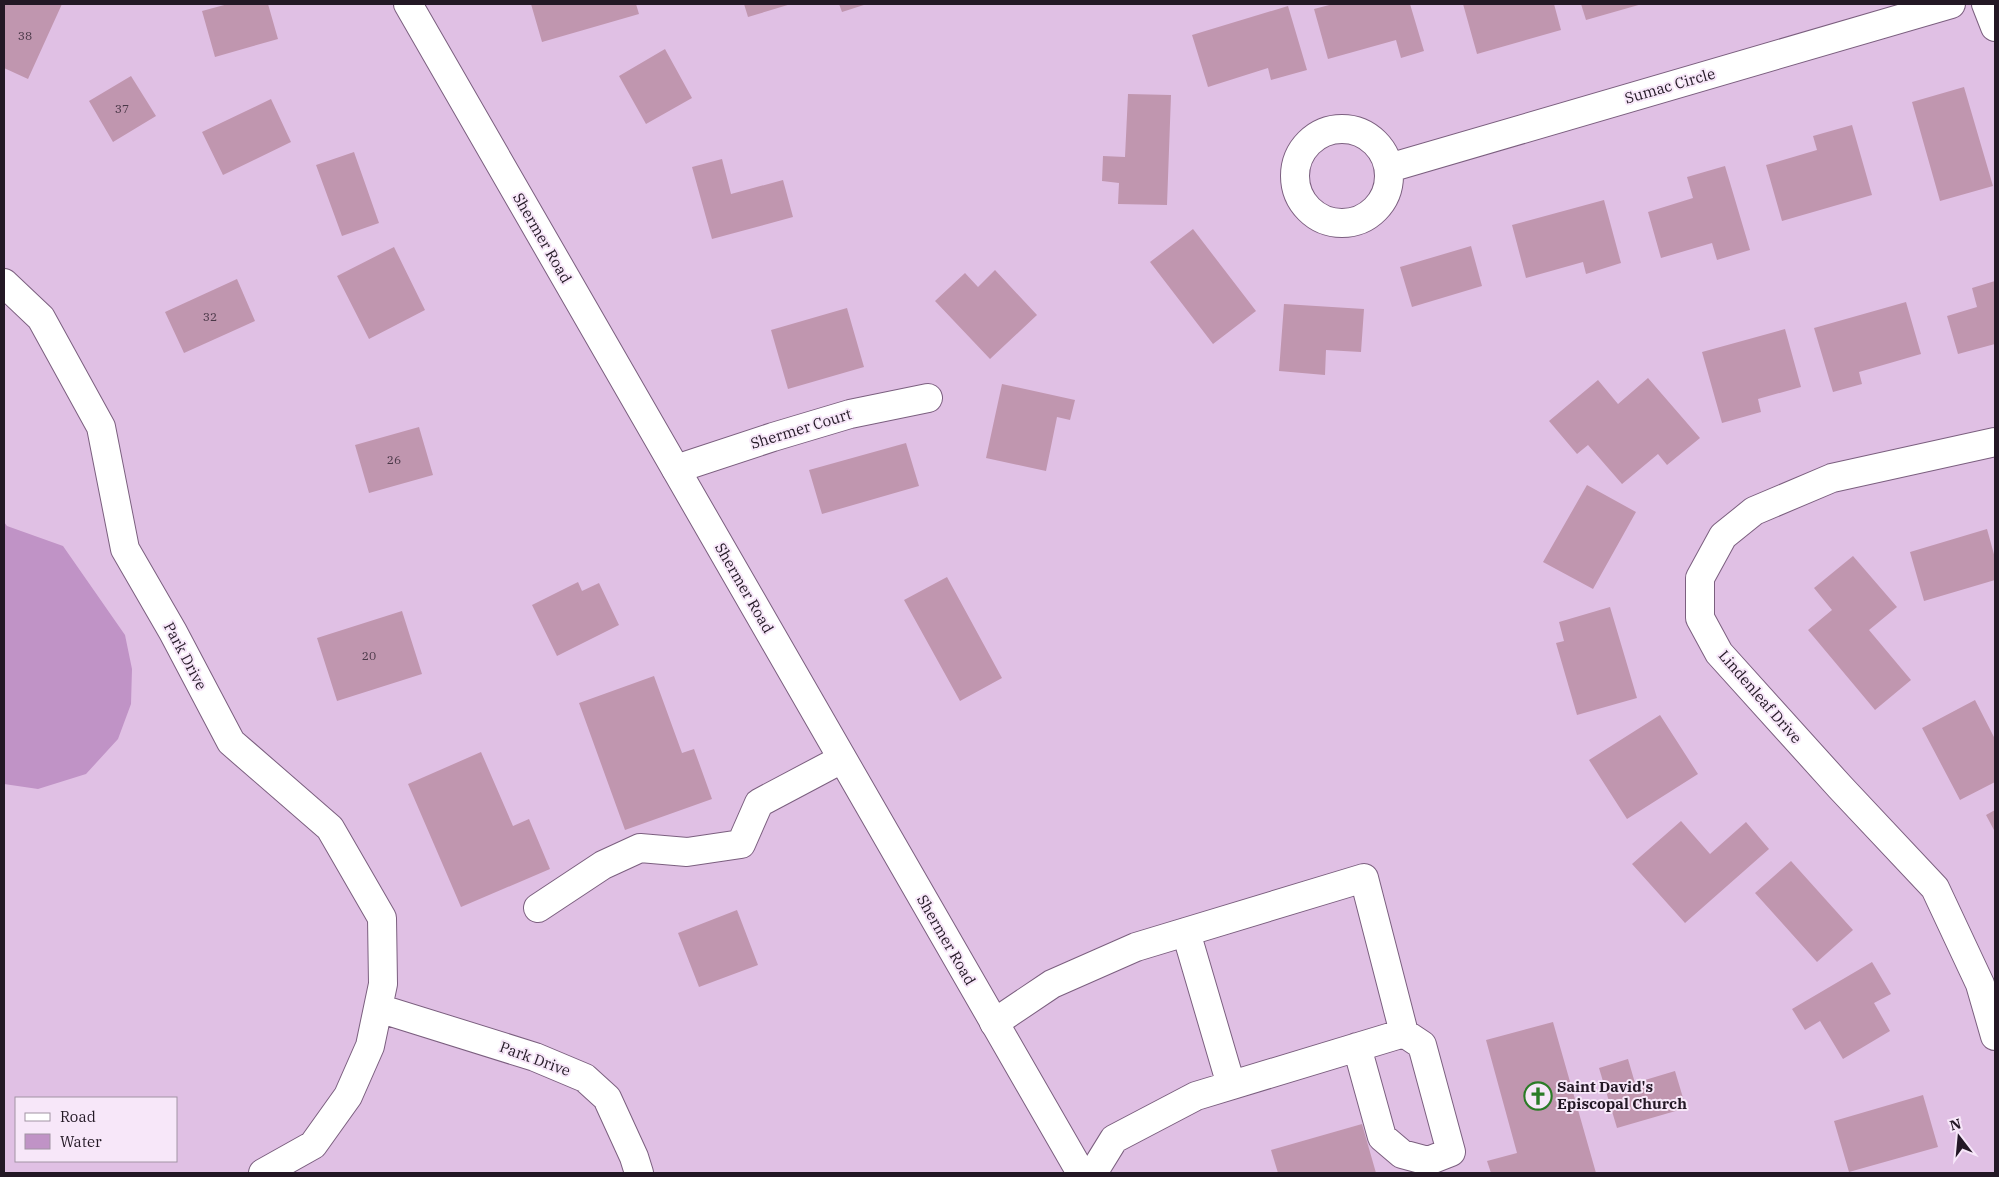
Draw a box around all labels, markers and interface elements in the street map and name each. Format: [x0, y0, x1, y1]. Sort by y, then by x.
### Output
house number: 38 [18, 28, 32, 43]
street label: Sumac Circle [1622, 64, 1717, 107]
house number: 37 [115, 101, 129, 116]
street label: Shermer Road [509, 189, 576, 286]
house number: 32 [203, 309, 217, 324]
street label: Shermer Court [748, 404, 854, 453]
house number: 26 [387, 452, 401, 467]
street label: Shermer Road [711, 539, 778, 636]
street label: Park Drive [160, 619, 211, 693]
street label: Lindenleaf Drive [1715, 646, 1806, 747]
house number: 20 [362, 648, 376, 663]
street label: Shermer Road [913, 891, 980, 988]
street label: Park Drive [497, 1037, 573, 1080]
place label: Saint David's Episcopal Church [1557, 1077, 1687, 1113]
church icon: Saint David's Episcopal Church [1523, 1081, 1553, 1111]
legend [15, 1097, 178, 1162]
text: Road [60, 1107, 96, 1126]
north arrow [1934, 1112, 1984, 1162]
text: N [1948, 1114, 1963, 1135]
text: Water [60, 1132, 102, 1151]

